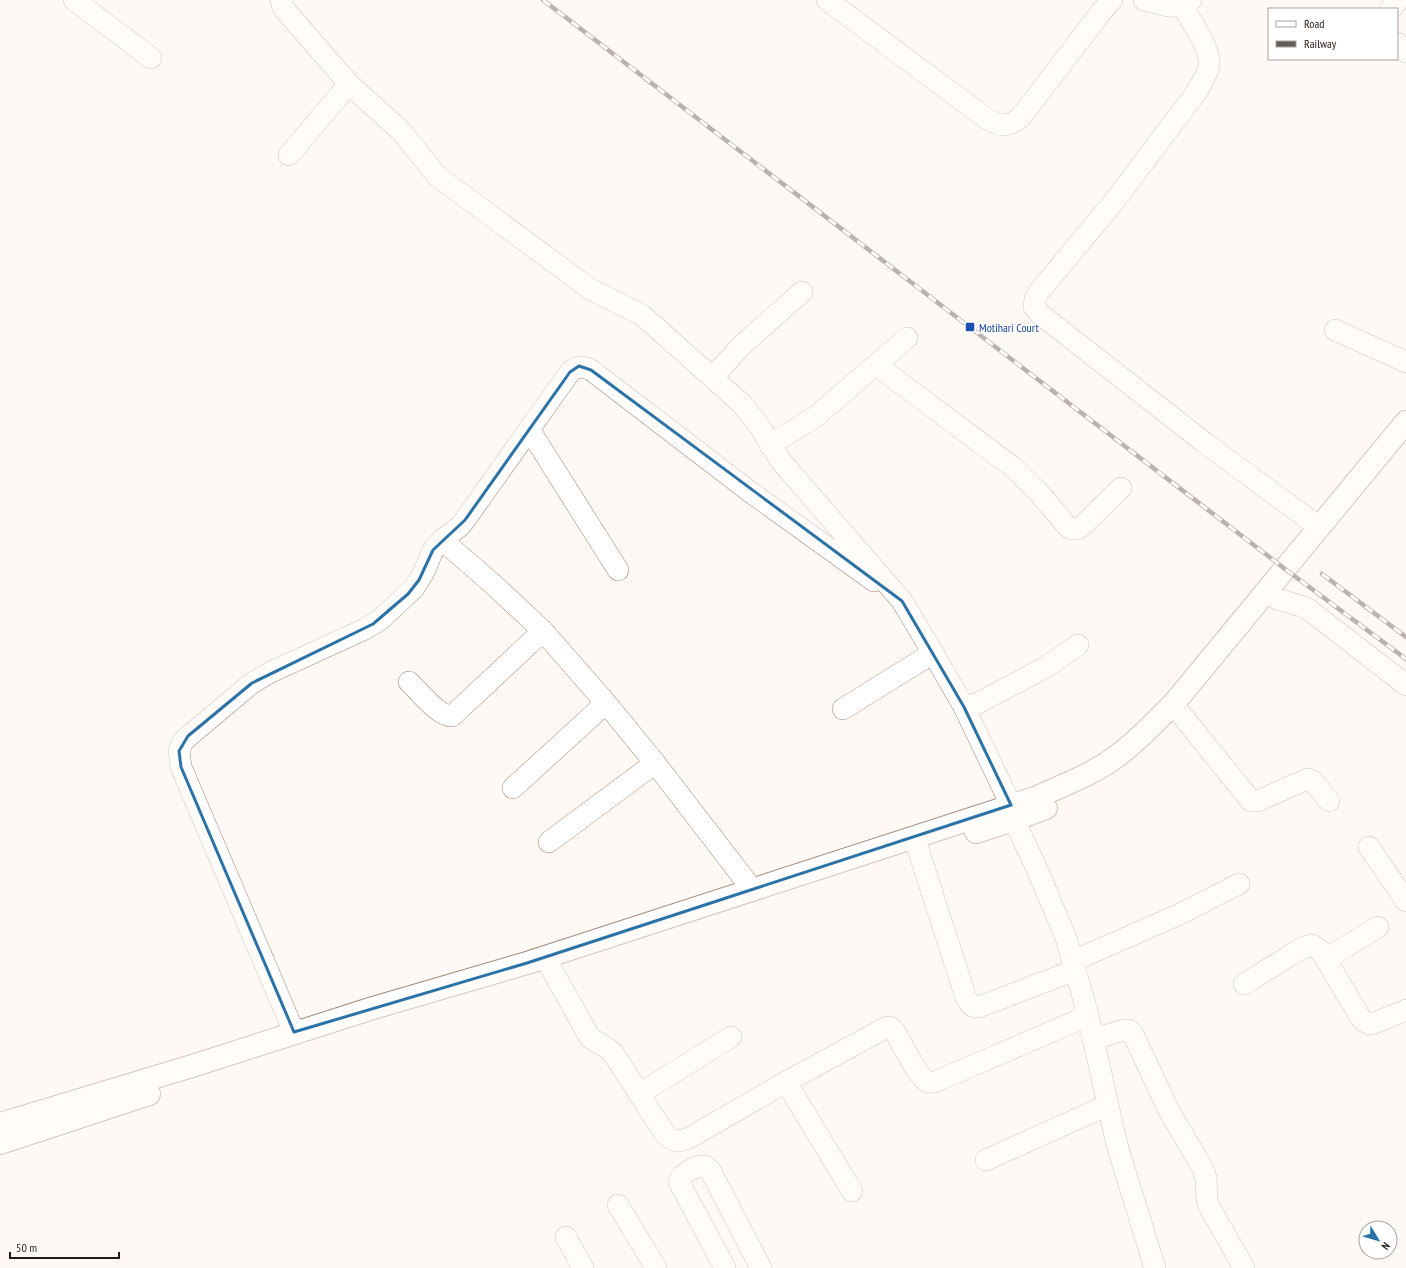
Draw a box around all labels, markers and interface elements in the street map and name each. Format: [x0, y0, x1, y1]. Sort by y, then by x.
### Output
legend [1268, 8, 1398, 60]
text: Road [1304, 16, 1324, 31]
text: Railway [1304, 36, 1337, 51]
place label: Motihari Court [979, 320, 1039, 335]
marker: Motihari Court [964, 321, 976, 333]
north arrow [1358, 1220, 1398, 1260]
scale bar [10, 1234, 119, 1260]
text: 50 m [16, 1240, 37, 1255]
text: N [1379, 1240, 1393, 1253]

